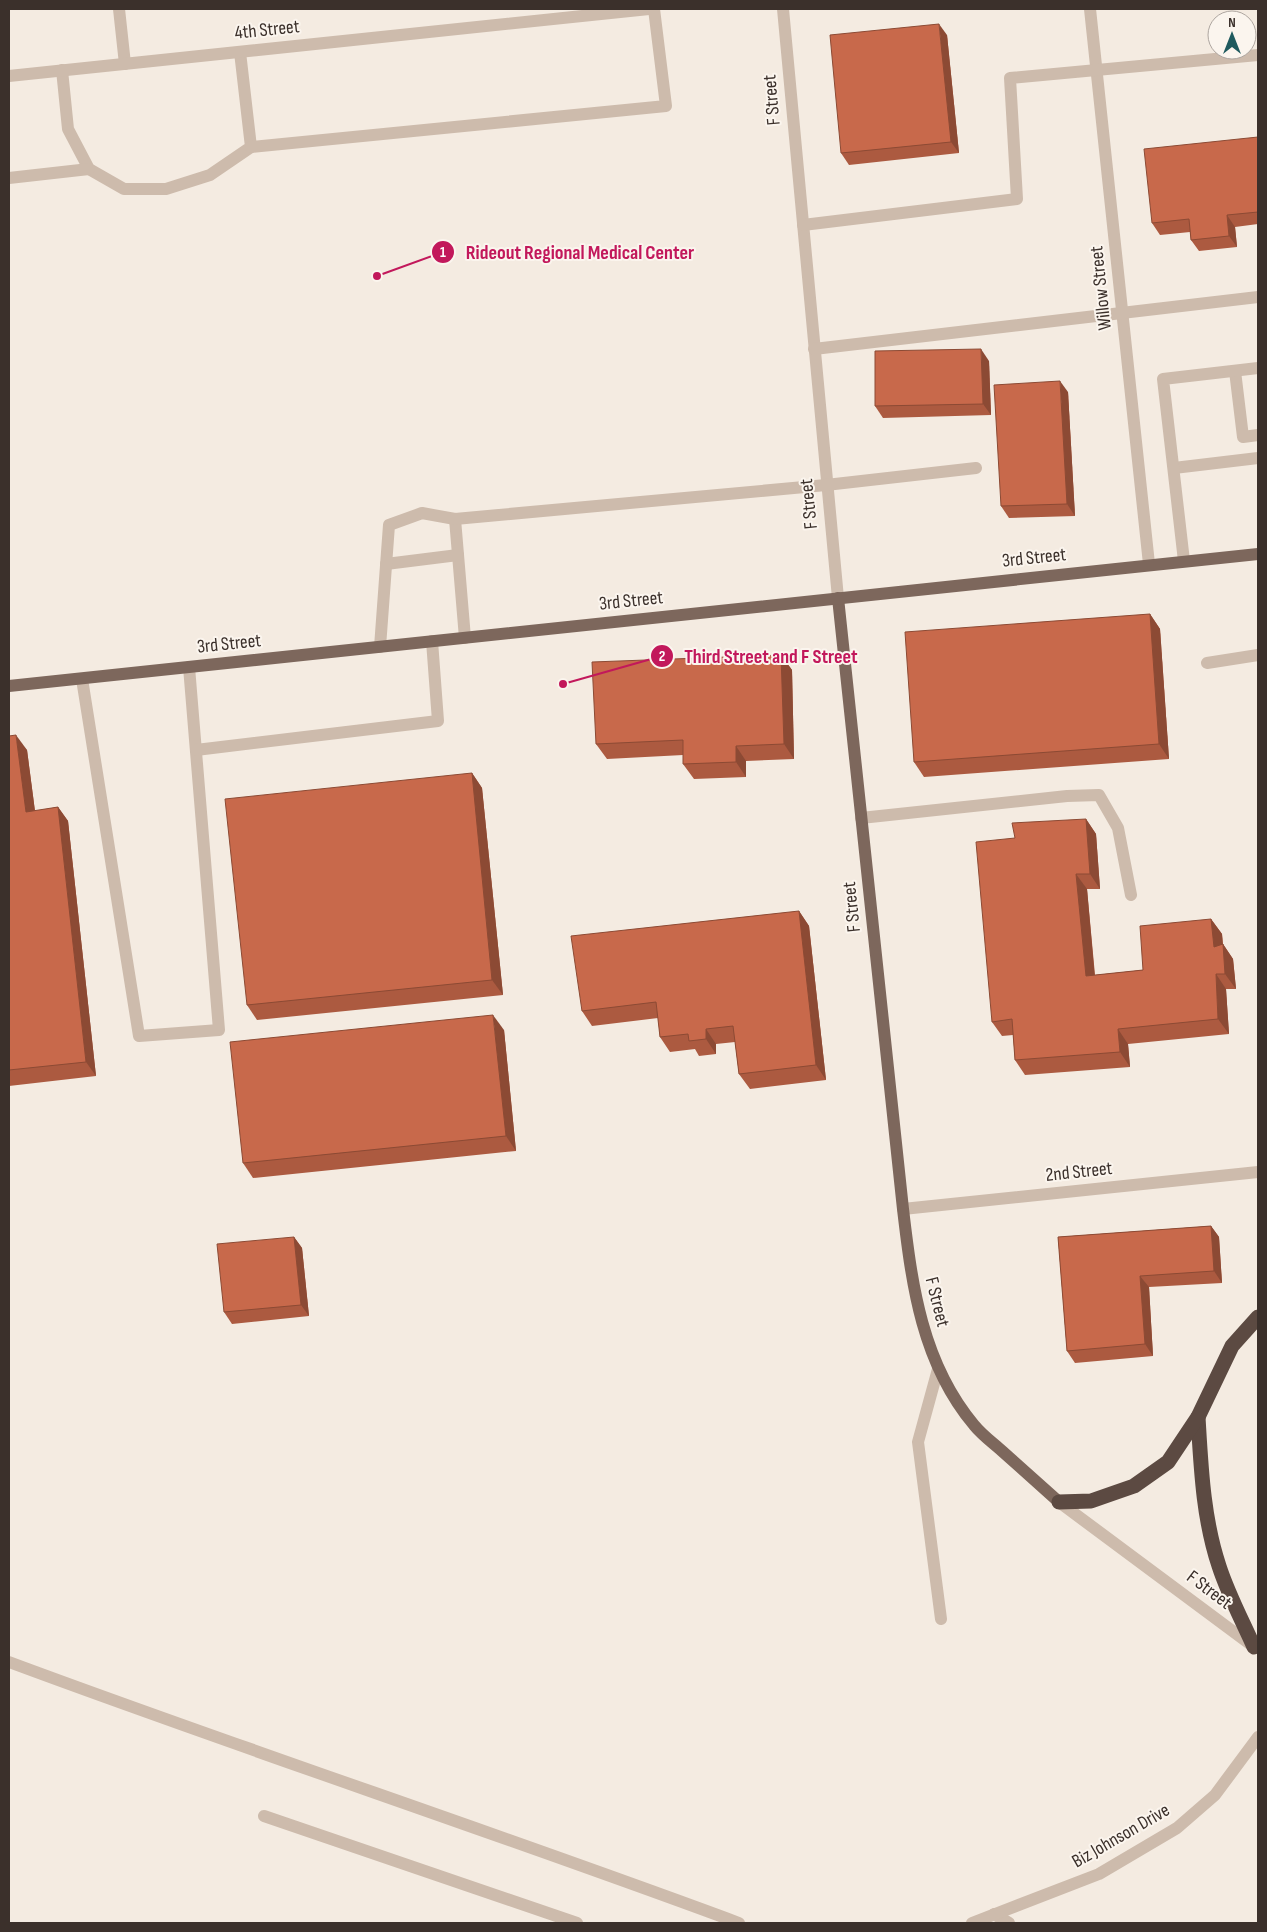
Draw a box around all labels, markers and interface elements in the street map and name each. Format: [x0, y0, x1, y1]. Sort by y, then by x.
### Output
north arrow [1207, 10, 1257, 60]
text: N [1228, 14, 1236, 31]
street label: 4th Street [233, 15, 301, 45]
street label: F Street [758, 74, 786, 126]
callout: Rideout Regional Medical Center [431, 234, 704, 269]
text: Rideout Regional Medical Center [466, 241, 694, 265]
text: 1 [440, 243, 446, 262]
street label: Willow Street [1085, 245, 1117, 331]
street label: F Street [795, 477, 823, 530]
street label: 3rd Street [1001, 543, 1067, 573]
street label: 3rd Street [598, 586, 664, 616]
street label: 3rd Street [196, 629, 262, 659]
callout: Third Street and F Street [649, 638, 868, 673]
text: Third Street and F Street [684, 645, 858, 669]
text: 2 [659, 647, 665, 666]
street label: F Street [838, 880, 866, 933]
street label: 2nd Street [1044, 1157, 1114, 1187]
street label: F Street [920, 1275, 954, 1330]
street label: F Street [1182, 1566, 1236, 1615]
street label: Biz Johnson Drive [1068, 1799, 1174, 1873]

